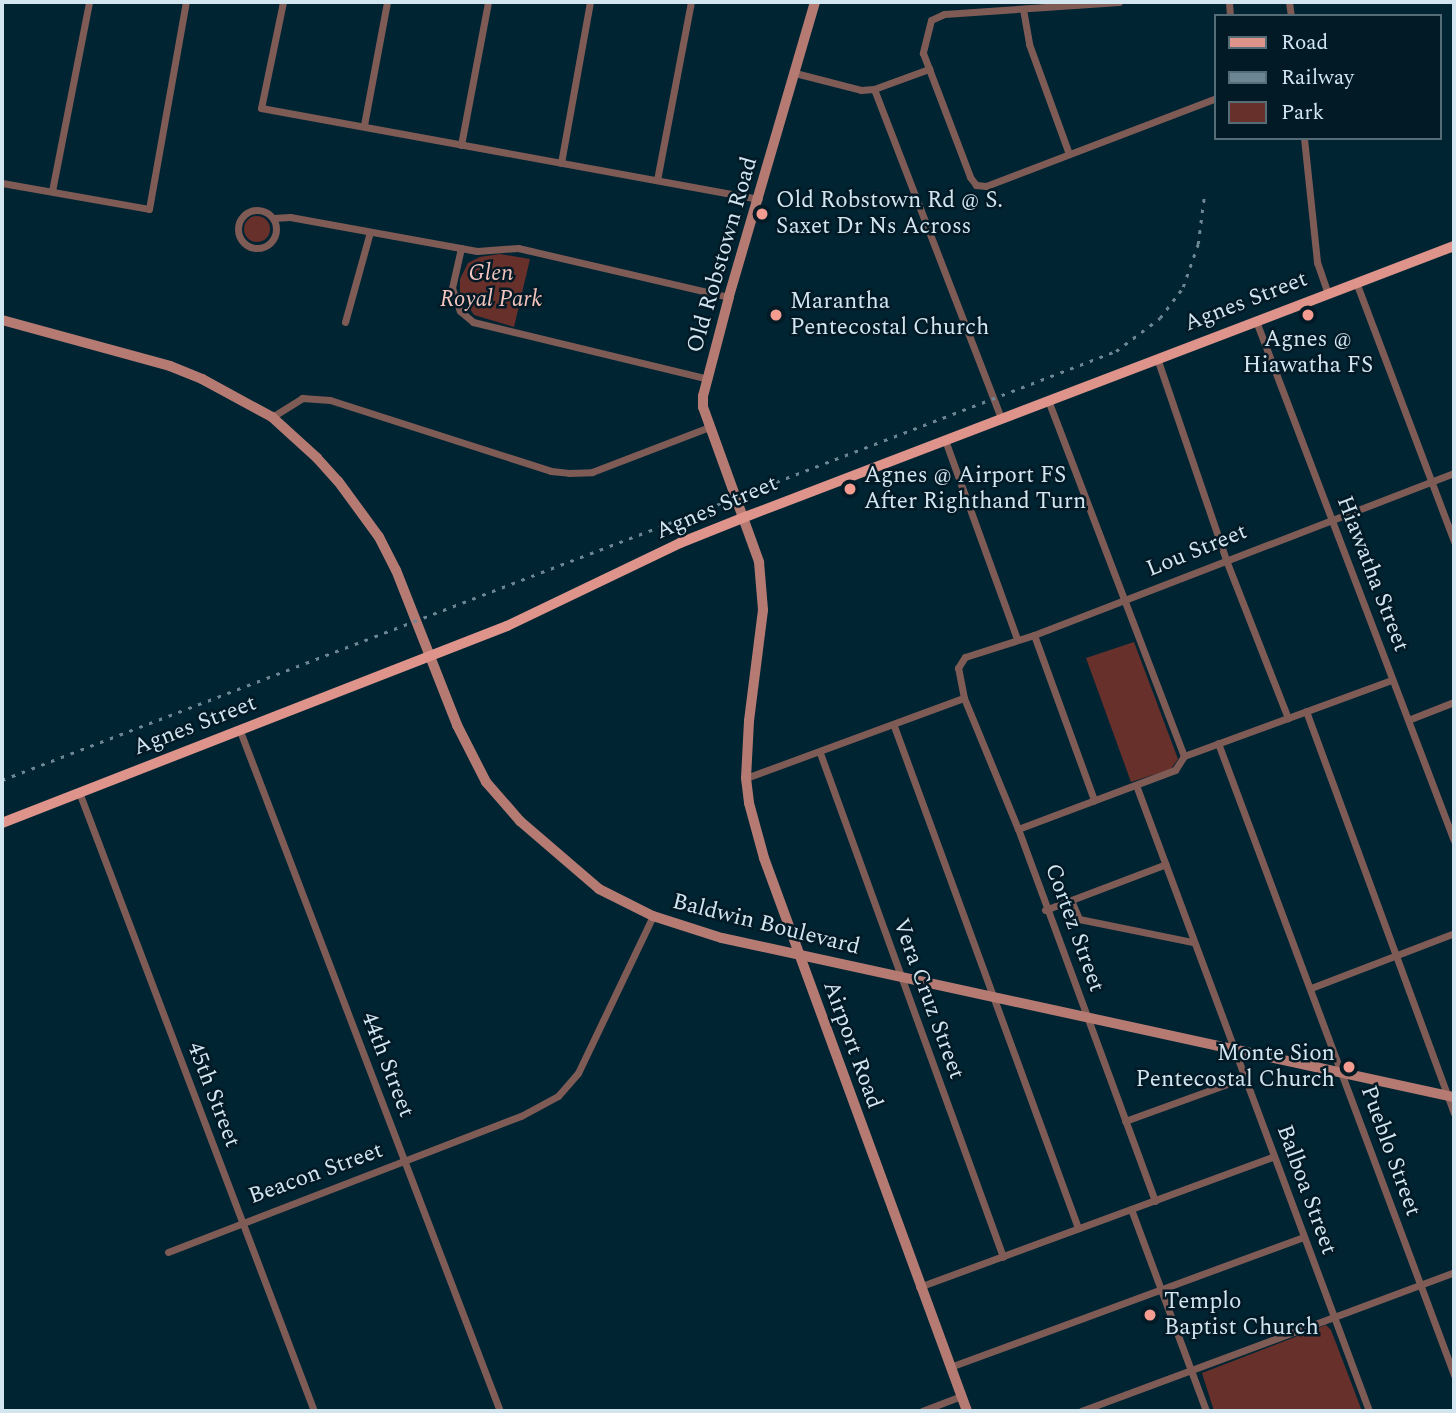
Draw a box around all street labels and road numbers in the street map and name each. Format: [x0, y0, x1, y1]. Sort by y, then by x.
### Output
street label: Old Robstown Road [682, 154, 764, 356]
street label: Agnes Street [1181, 266, 1311, 338]
street label: Agnes Street [652, 470, 782, 546]
street label: Hiawatha Street [1330, 492, 1414, 656]
street label: Lou Street [1143, 518, 1251, 584]
street label: Agnes Street [130, 690, 260, 762]
street label: Cortez Street [1038, 860, 1110, 996]
street label: Baldwin Boulevard [669, 888, 863, 962]
street label: Vera Cruz Street [886, 915, 970, 1083]
street label: Airport Road [816, 977, 888, 1113]
street label: 44th Street [354, 1008, 420, 1122]
street label: 45th Street [180, 1038, 246, 1152]
street label: Pueblo Street [1354, 1082, 1426, 1220]
street label: Balboa Street [1270, 1121, 1342, 1259]
street label: Beacon Street [245, 1137, 387, 1211]

